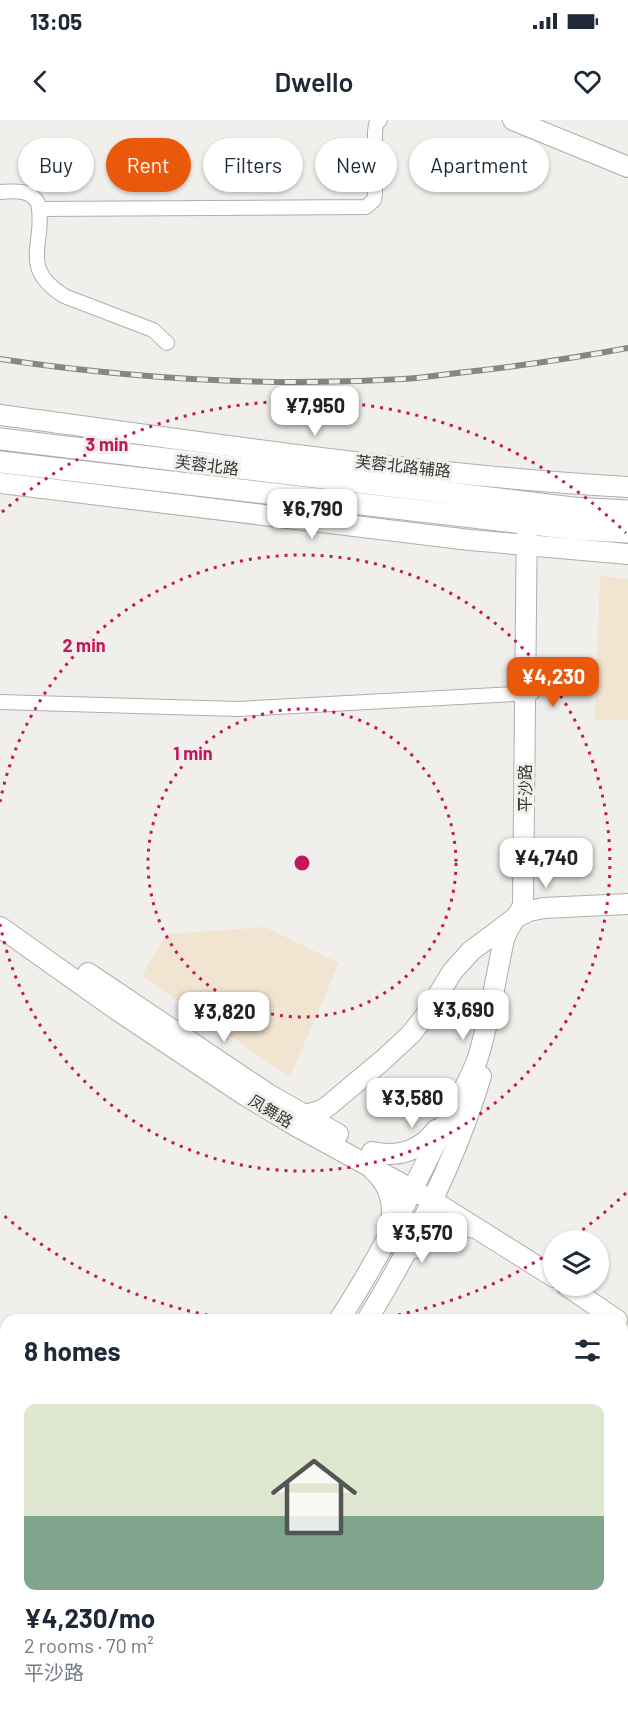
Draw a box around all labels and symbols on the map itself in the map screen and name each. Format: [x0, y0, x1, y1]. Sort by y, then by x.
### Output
pin: ¥7,950 [266, 386, 364, 437]
text: 3 min [86, 433, 128, 455]
street label: 芙蓉北路 [174, 451, 240, 478]
street label: 芙蓉北路辅路 [354, 451, 452, 480]
pin: ¥6,790 [263, 489, 361, 540]
text: 2 min [62, 634, 106, 656]
pin: ¥4,230 [504, 657, 602, 708]
text: 1 min [173, 742, 213, 764]
street label: 平沙路 [515, 764, 534, 812]
pin: ¥4,740 [497, 838, 595, 889]
centre of rings [292, 853, 312, 873]
pin: ¥3,690 [414, 990, 512, 1041]
pin: ¥3,820 [175, 992, 273, 1043]
pin: ¥3,580 [363, 1078, 461, 1129]
street label: 凤舞路 [246, 1090, 297, 1131]
pin: ¥3,570 [373, 1213, 471, 1264]

